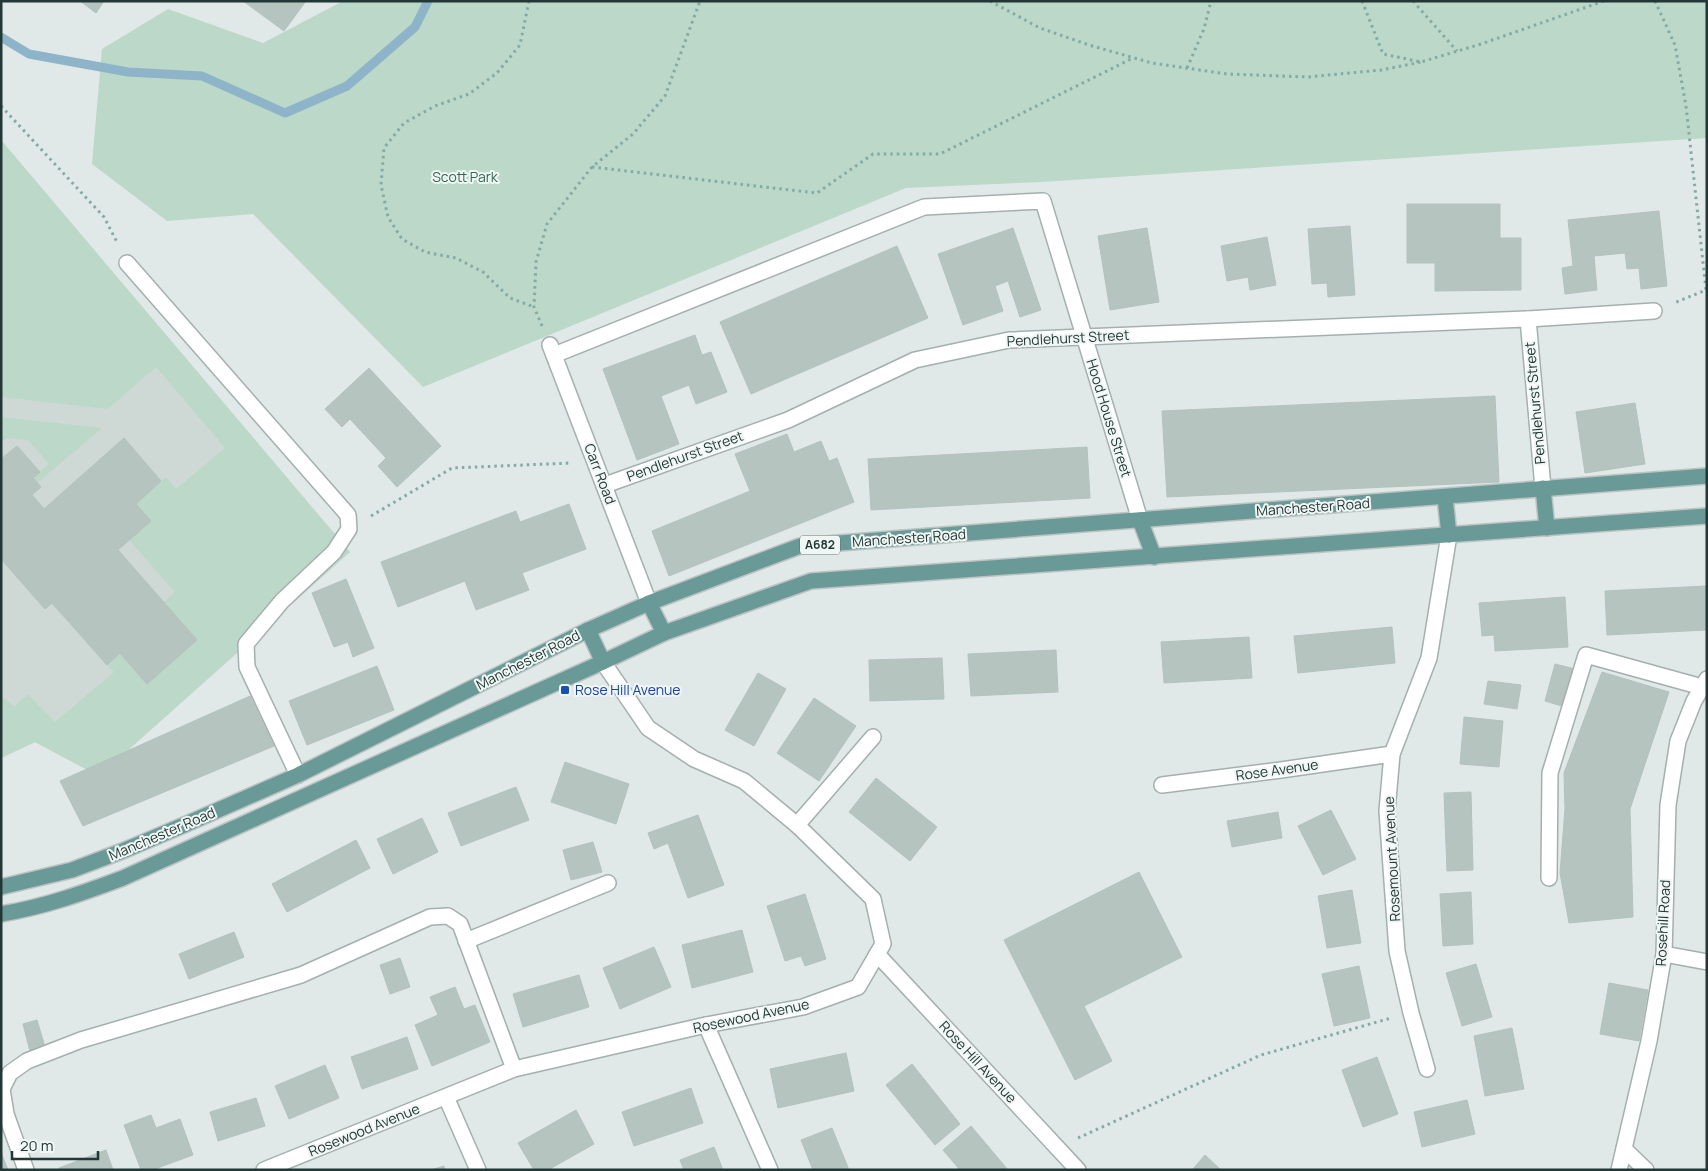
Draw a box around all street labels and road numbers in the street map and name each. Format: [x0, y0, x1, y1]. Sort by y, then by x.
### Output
street label: Pendlehurst Street [1006, 325, 1130, 350]
street label: Pendlehurst Street [1520, 341, 1549, 465]
street label: Hood House Street [1082, 356, 1137, 480]
street label: Pendlehurst Street [624, 425, 746, 485]
street label: Carr Road [580, 441, 621, 507]
street label: Manchester Road [1255, 493, 1370, 520]
street label: Manchester Road [851, 524, 966, 551]
road number: A682 [800, 536, 840, 554]
street label: Manchester Road [473, 625, 583, 694]
street label: Rose Avenue [1234, 754, 1320, 785]
street label: Rosemount Avenue [1379, 796, 1404, 922]
street label: Manchester Road [106, 803, 218, 865]
street label: Rosehill Road [1651, 879, 1674, 967]
street label: Rosewood Avenue [691, 994, 811, 1037]
street label: Rose Hill Avenue [935, 1017, 1021, 1107]
street label: Rosewood Avenue [305, 1099, 422, 1161]

